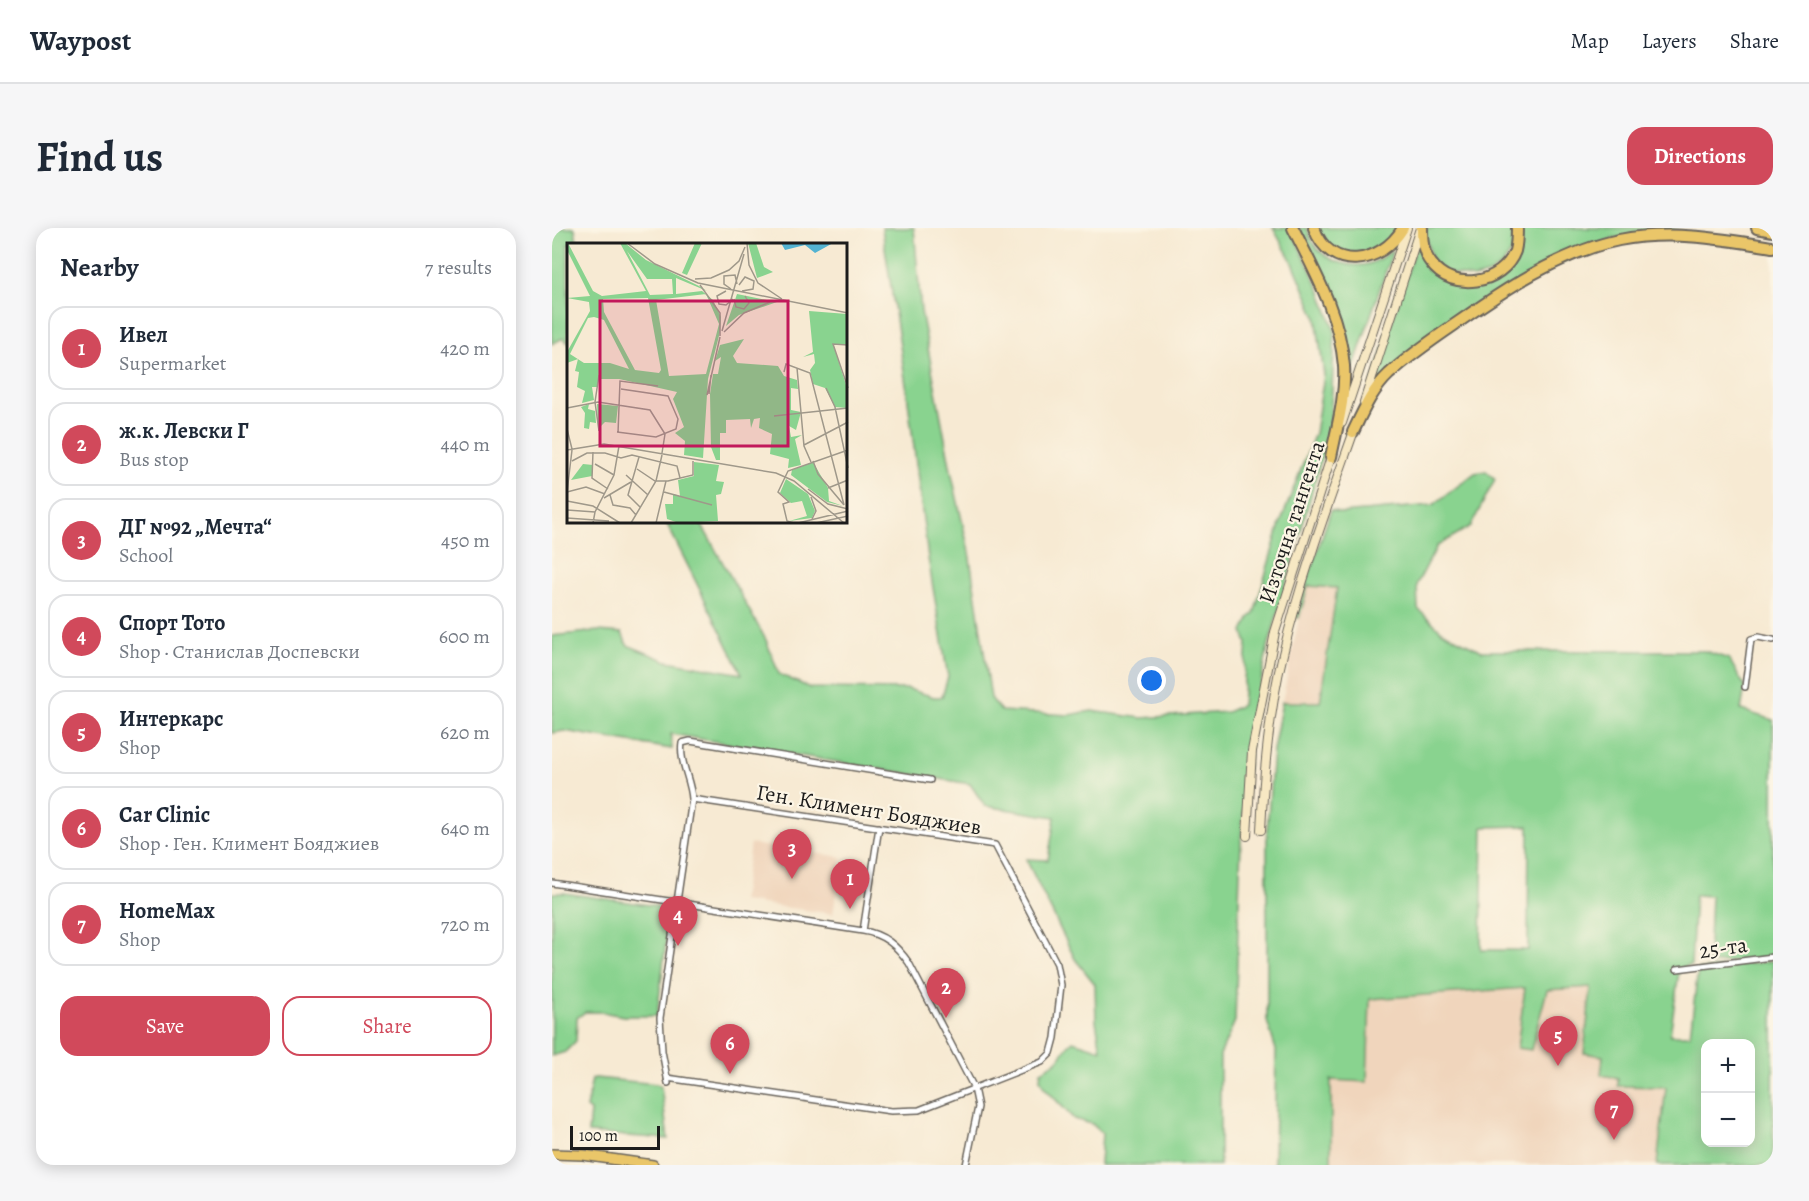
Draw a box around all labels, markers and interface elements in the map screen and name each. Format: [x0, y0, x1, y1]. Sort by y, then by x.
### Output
text: Waypost [30, 22, 131, 60]
text: Map [1570, 27, 1609, 55]
text: Layers [1642, 27, 1697, 55]
text: Share [1730, 27, 1779, 55]
button: Directions [1627, 127, 1773, 185]
text: Find us [36, 128, 163, 185]
inset map [567, 243, 848, 524]
text: Nearby [60, 250, 139, 285]
text: 7 results [425, 254, 492, 281]
text: Ивел [119, 320, 168, 350]
text: 1 [78, 335, 85, 362]
text: 420 m [440, 335, 490, 362]
text: Supermarket [119, 350, 226, 377]
text: ж.к. Левски Г [119, 416, 248, 446]
text: 2 [77, 431, 86, 458]
text: 440 m [441, 431, 490, 458]
street label: Източна тангента [1252, 436, 1333, 607]
text: Bus stop [119, 446, 189, 473]
text: ДГ №92 „Мечта“ [119, 512, 272, 542]
text: 3 [77, 527, 86, 554]
text: 450 m [441, 527, 490, 554]
text: School [119, 542, 173, 569]
text: Спорт Тото [119, 608, 225, 638]
text: 4 [77, 623, 86, 650]
text: 600 m [439, 623, 490, 650]
text: Shop · Станислав Доспевски [119, 638, 360, 665]
your location [1137, 666, 1166, 695]
text: Интеркарс [119, 704, 224, 734]
text: 5 [77, 719, 86, 746]
text: 620 m [440, 719, 490, 746]
text: Shop [119, 734, 161, 761]
street label: Ген. Климент Бояджиев [754, 777, 984, 843]
text: Car Clinic [119, 800, 210, 830]
text: 6 [77, 815, 86, 842]
text: 640 m [440, 815, 490, 842]
text: Shop · Ген. Климент Бояджиев [119, 830, 379, 857]
pin: 3 [772, 830, 812, 879]
pin: 1 [830, 860, 870, 909]
text: HomeMax [119, 896, 215, 926]
pin: 4 [658, 896, 698, 946]
text: 7 [77, 911, 86, 938]
text: 720 m [441, 911, 490, 938]
text: Shop [119, 926, 161, 953]
street label: 25-та [1697, 930, 1750, 966]
pin: 2 [926, 968, 966, 1018]
button: Save [60, 996, 270, 1056]
button: Share [282, 996, 492, 1056]
pin: 5 [1538, 1016, 1578, 1066]
pin: 6 [710, 1024, 750, 1074]
map controls [1701, 1039, 1755, 1147]
button: + [1701, 1039, 1755, 1093]
pin: 7 [1594, 1090, 1634, 1140]
button: − [1701, 1093, 1755, 1147]
scale bar [570, 1123, 660, 1150]
text: 100 m [579, 1125, 618, 1147]

